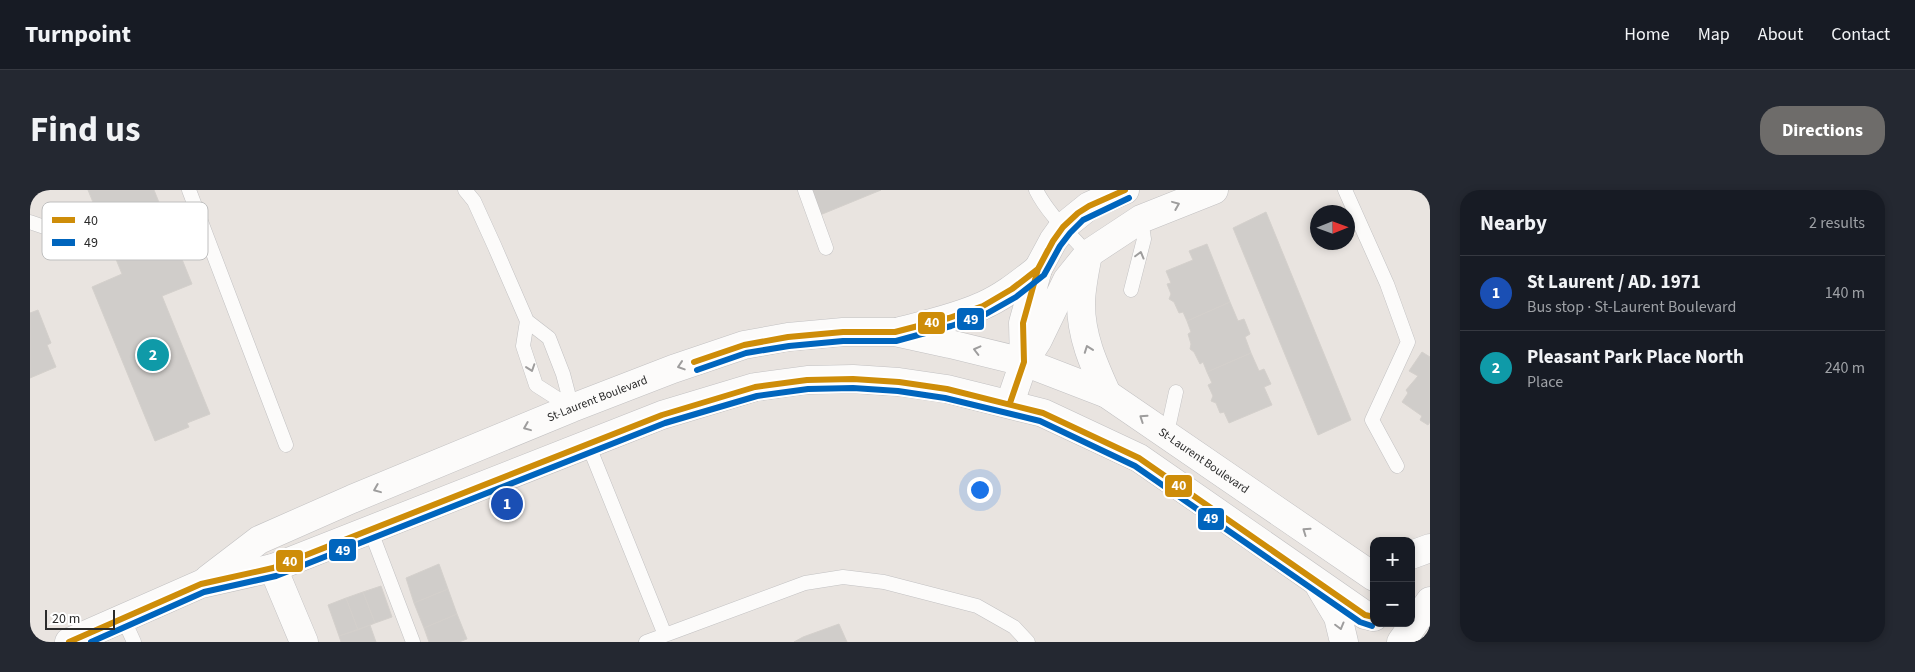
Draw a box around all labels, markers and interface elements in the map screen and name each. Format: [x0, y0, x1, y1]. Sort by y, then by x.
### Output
text: Turnpoint [25, 17, 131, 52]
text: Home [1624, 22, 1670, 47]
text: Map [1698, 22, 1730, 47]
text: About [1758, 22, 1803, 47]
text: Contact [1831, 22, 1890, 47]
text: Find us [30, 105, 140, 155]
button: Directions [1760, 106, 1885, 155]
one-way arrow [1171, 201, 1180, 211]
legend [42, 202, 208, 260]
north arrow [1310, 205, 1355, 250]
text: Nearby [1480, 208, 1547, 238]
text: 40 [84, 211, 98, 231]
text: 2 results [1809, 212, 1865, 234]
text: 49 [84, 233, 98, 253]
one-way arrow [1134, 250, 1145, 259]
text: St Laurent / AD. 1971 [1527, 269, 1701, 296]
text: 1 [1492, 282, 1500, 304]
text: 140 m [1825, 282, 1865, 304]
text: Bus stop · St-Laurent Boulevard [1527, 296, 1736, 318]
line badge: 49 [956, 307, 985, 331]
text: 49 [964, 310, 978, 330]
line badge: 40 [917, 311, 946, 335]
text: 40 [925, 313, 939, 333]
pin: 2 [137, 336, 169, 374]
text: Pleasant Park Place North [1527, 344, 1744, 371]
one-way arrow [1084, 345, 1094, 354]
one-way arrow [973, 346, 981, 356]
text: 2 [1492, 357, 1500, 379]
text: 240 m [1825, 357, 1865, 379]
one-way arrow [678, 360, 686, 370]
one-way arrow [525, 363, 535, 372]
street label: St-Laurent Boulevard [545, 371, 650, 426]
text: Place [1527, 371, 1563, 393]
one-way arrow [1140, 415, 1149, 424]
one-way arrow [523, 421, 532, 431]
street label: St-Laurent Boulevard [1155, 423, 1253, 498]
line badge: 40 [1164, 474, 1193, 498]
text: 40 [1172, 476, 1186, 496]
your location [967, 477, 993, 503]
one-way arrow [373, 482, 382, 493]
pin: 1 [491, 485, 523, 523]
line badge: 49 [1197, 507, 1225, 531]
text: 49 [1204, 509, 1218, 529]
one-way arrow [1302, 528, 1311, 537]
map controls [1370, 537, 1415, 627]
button: + [1370, 537, 1415, 582]
line badge: 49 [328, 538, 357, 562]
text: 49 [336, 541, 350, 561]
line badge: 40 [275, 549, 304, 573]
text: 40 [283, 552, 297, 572]
button: − [1370, 582, 1415, 627]
scale bar [45, 607, 115, 630]
text: 20 m [52, 609, 80, 629]
one-way arrow [1334, 622, 1345, 631]

